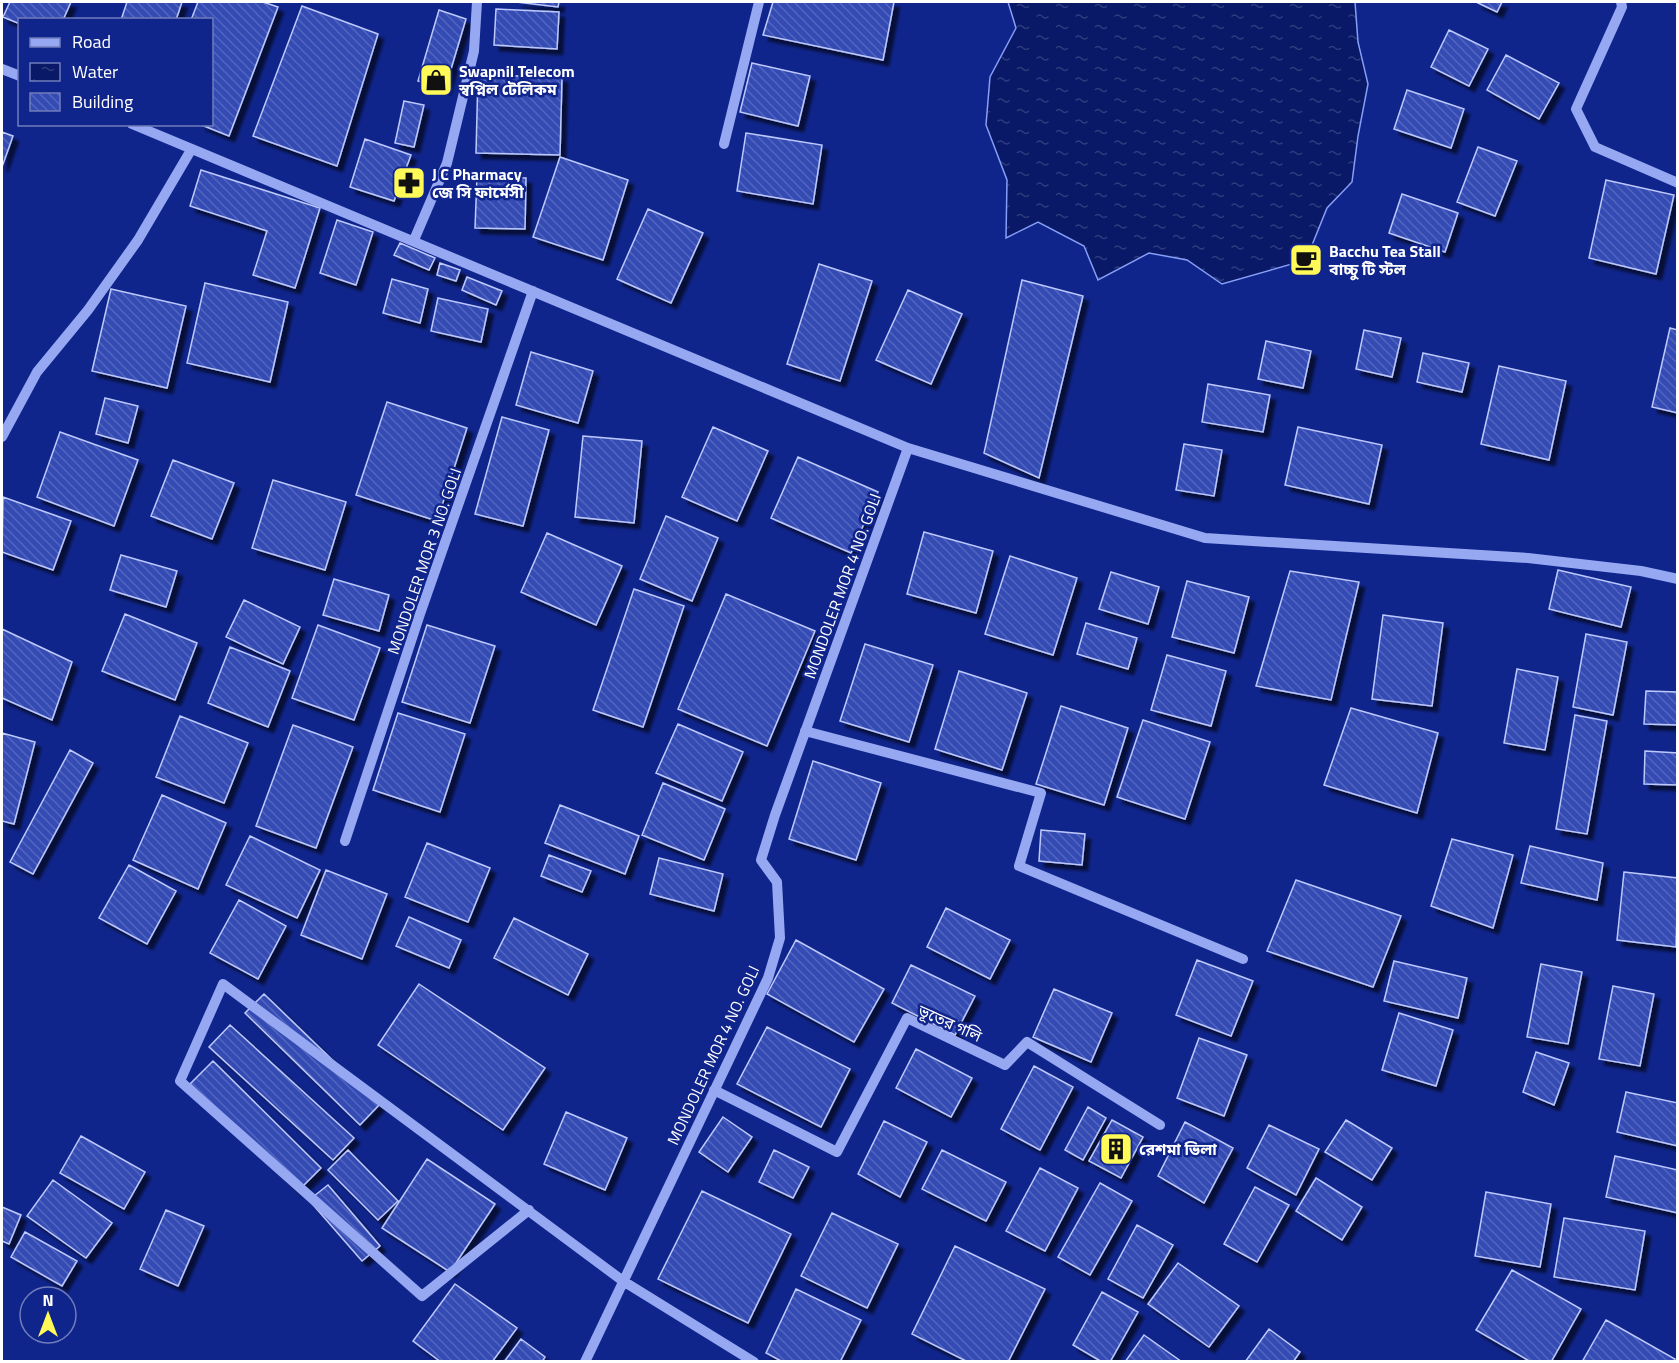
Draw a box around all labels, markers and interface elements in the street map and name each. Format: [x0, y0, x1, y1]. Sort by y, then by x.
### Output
legend [18, 18, 213, 126]
text: Road [72, 28, 111, 55]
text: Water [72, 58, 118, 85]
place label: Swapnil Telecom স্বপ্নিল টেলিকম [458, 59, 575, 101]
shop icon: Swapnil Telecom স্বপ্নিল টেলিকম [418, 62, 454, 98]
text: Building [72, 88, 133, 115]
place label: J C Pharmacy জে সি ফার্মেসী [432, 162, 524, 204]
pharmacy icon: J C Pharmacy জে সি ফার্মেসী [391, 165, 427, 201]
place label: Bacchu Tea Stall বাচ্চু টি স্টল [1328, 239, 1441, 281]
cafe icon: Bacchu Tea Stall বাচ্চু টি স্টল [1288, 242, 1324, 278]
street label: MONDOLER MOR 3 NO. GOLI [381, 465, 467, 657]
street label: MONDOLER MOR 4 NO. GOLI [797, 490, 887, 682]
street label: MONDOLER MOR 4 NO. GOLI [661, 961, 765, 1149]
street label: ভূতের গলি [913, 998, 986, 1048]
building icon: রেশমা ভিলা [1098, 1131, 1134, 1167]
place label: রেশমা ভিলা [1139, 1137, 1217, 1161]
north arrow [18, 1285, 78, 1345]
text: N [42, 1288, 54, 1312]

